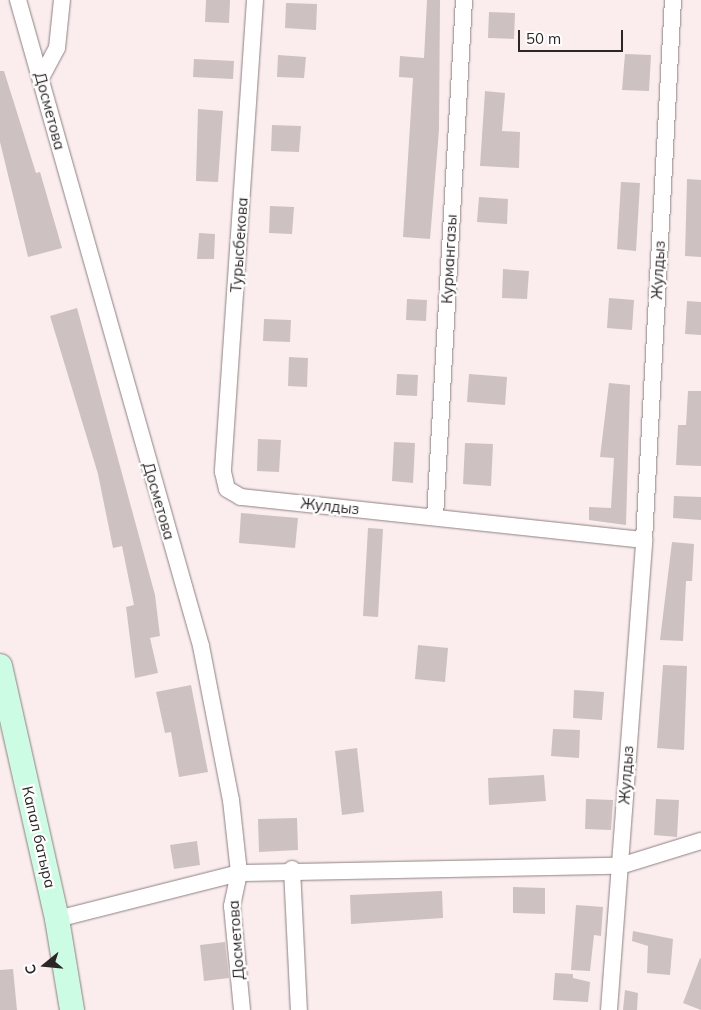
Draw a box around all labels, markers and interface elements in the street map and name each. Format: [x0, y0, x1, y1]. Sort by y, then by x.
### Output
scale bar [521, 20, 626, 52]
text: 50 m [526, 29, 561, 48]
street label: Досметова [31, 70, 69, 152]
street label: Турысбекова [227, 197, 251, 293]
street label: Курмангазы [438, 214, 460, 304]
street label: Жулдыз [647, 240, 669, 300]
street label: Досметова [139, 460, 179, 542]
street label: Жулдыз [300, 494, 360, 518]
street label: Жулдыз [615, 745, 637, 805]
street label: Капал батыра [19, 784, 59, 890]
street label: Досметова [224, 900, 248, 980]
north arrow [20, 940, 70, 990]
text: С [21, 962, 41, 977]

